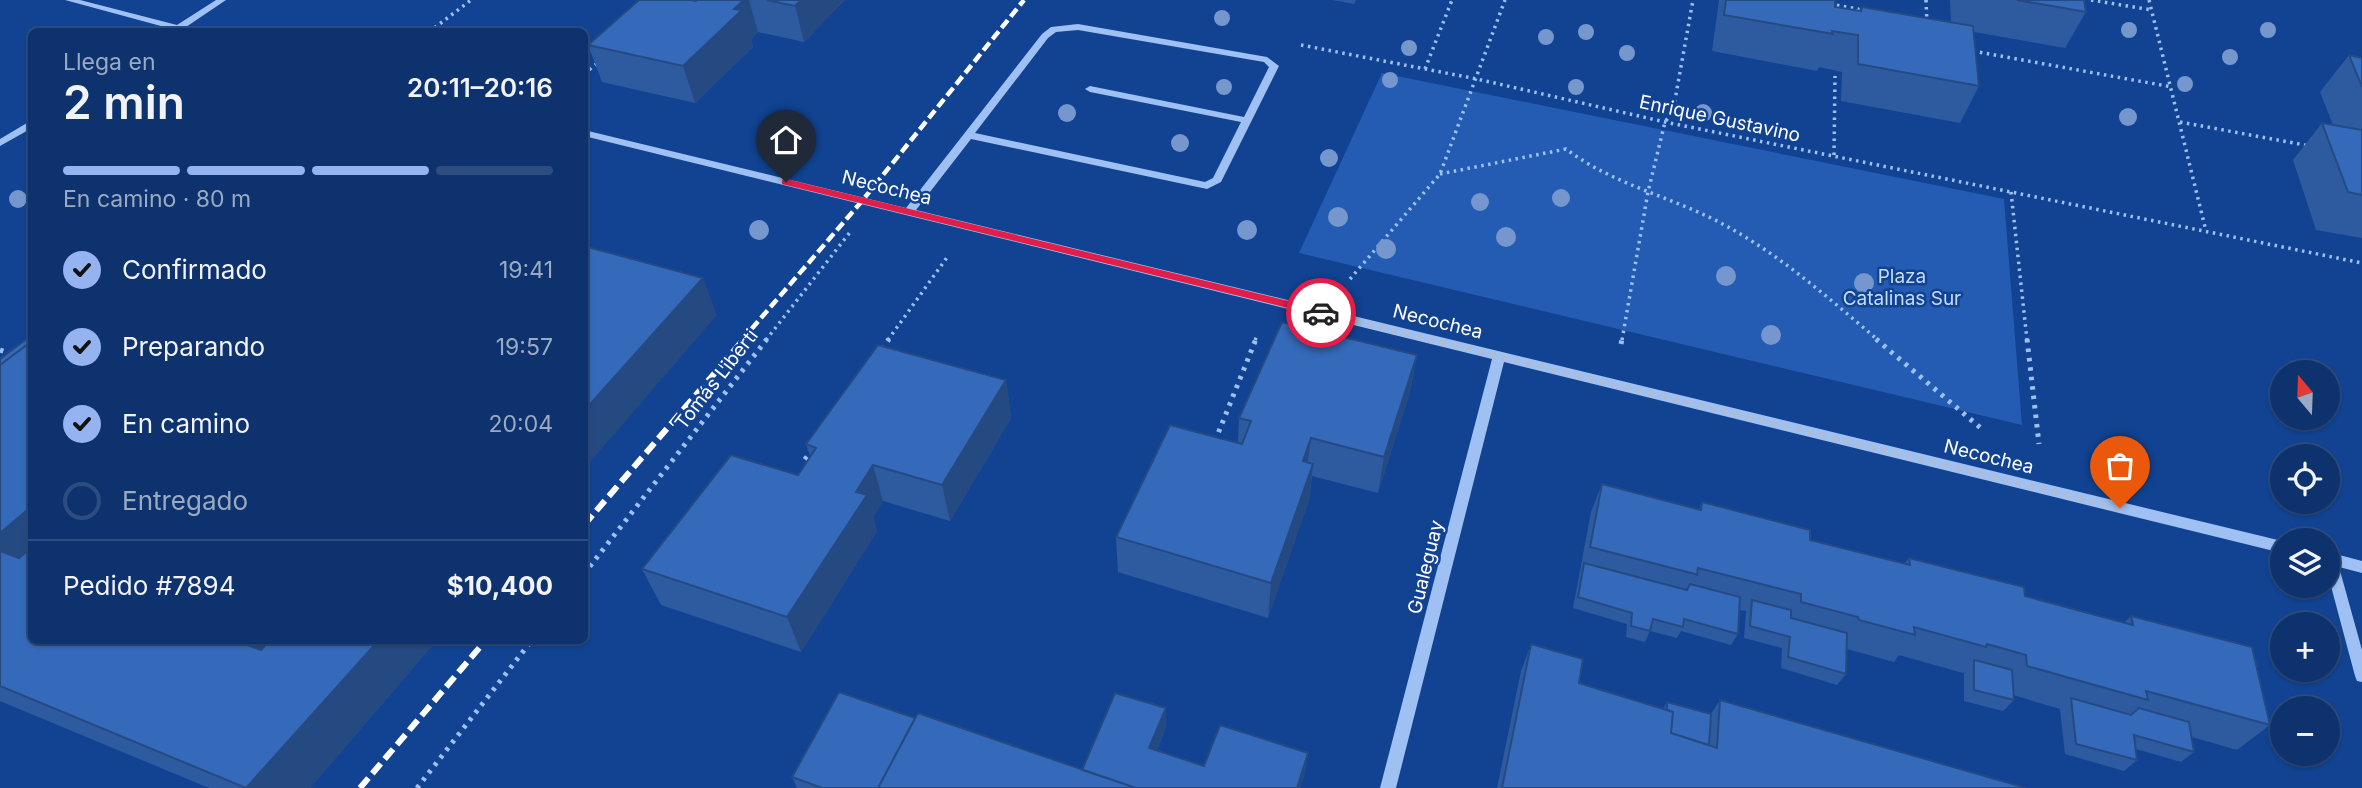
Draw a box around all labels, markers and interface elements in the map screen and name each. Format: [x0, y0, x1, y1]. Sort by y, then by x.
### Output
text: Llega en [63, 48, 155, 76]
text: 20:11–20:16 [407, 72, 553, 103]
text: 2 min [63, 74, 185, 130]
street label: Enrique Gustavino [1637, 90, 1803, 147]
pin [756, 110, 816, 182]
icon: home [767, 121, 805, 159]
street label: Necochea [840, 165, 934, 210]
text: En camino · 80 m [63, 185, 251, 213]
icon: check [63, 251, 101, 289]
text: Confirmado [122, 254, 267, 285]
text: 19:41 [499, 256, 553, 284]
park label: Plaza Catalinas Sur [1843, 265, 1961, 310]
courier [1286, 278, 1356, 348]
icon: car [1302, 294, 1340, 332]
street label: Necochea [1391, 299, 1485, 344]
street label: Tomás Liberti [670, 324, 763, 434]
icon: check [63, 328, 101, 366]
text: Preparando [122, 331, 265, 362]
text: 19:57 [496, 333, 553, 361]
north arrow [2270, 360, 2340, 430]
map controls [2270, 360, 2340, 766]
icon: check [63, 405, 101, 443]
text: En camino [122, 408, 250, 439]
text: 20:04 [488, 410, 553, 438]
street label: Necochea [1942, 434, 2036, 479]
pin [2090, 436, 2150, 508]
button: locate [2270, 444, 2340, 514]
icon: bag [2101, 447, 2139, 485]
text: Entregado [122, 485, 248, 516]
street label: Gualeguay [1403, 518, 1448, 616]
button: layers [2270, 528, 2340, 598]
text: Pedido #7894 [63, 570, 235, 601]
text: $10,400 [447, 570, 553, 601]
button: + [2270, 612, 2340, 682]
button: − [2270, 696, 2340, 766]

